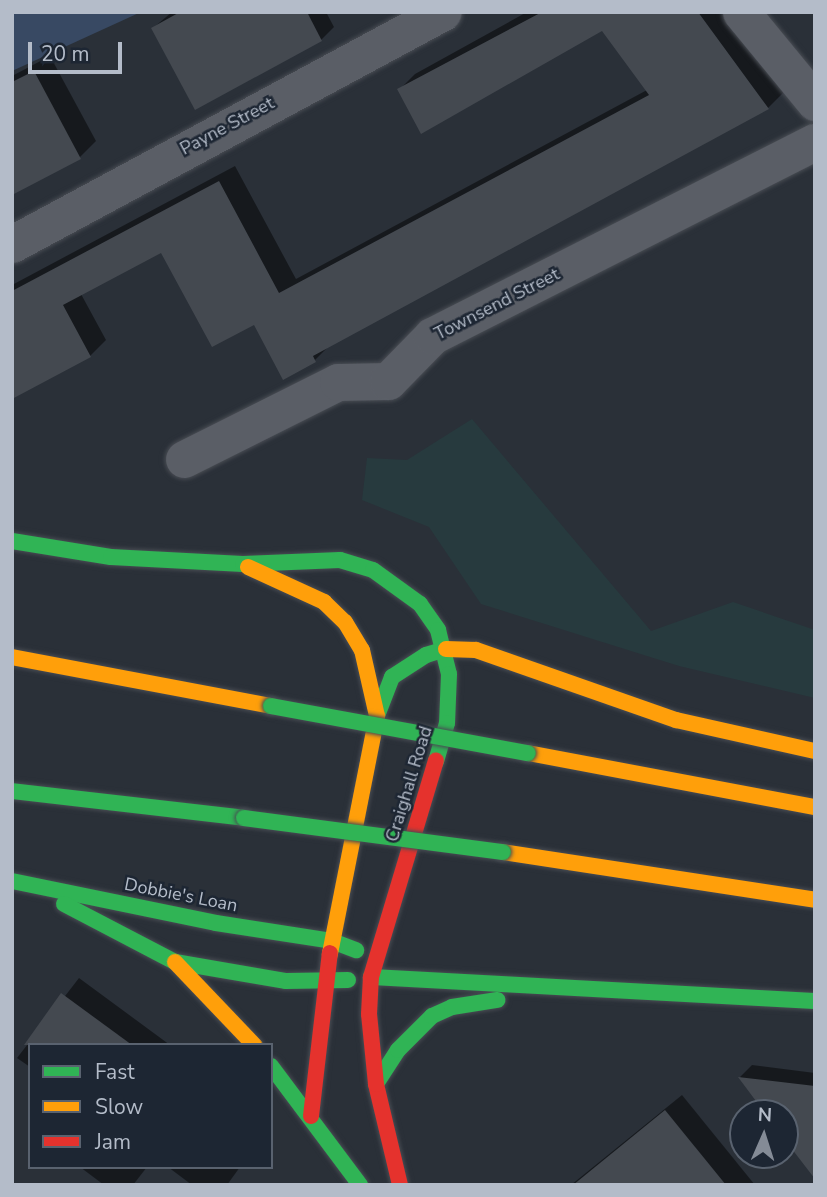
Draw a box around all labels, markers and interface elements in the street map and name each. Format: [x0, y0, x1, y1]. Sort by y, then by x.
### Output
scale bar [32, 28, 126, 72]
text: 20 m [41, 40, 90, 68]
street label: Payne Street [176, 92, 278, 160]
street label: Townsend Street [431, 263, 563, 345]
street label: Craighall Road [381, 724, 437, 844]
street label: Dobbie's Loan [123, 873, 239, 917]
legend [28, 1043, 273, 1169]
text: Fast [95, 1058, 135, 1086]
text: Slow [95, 1093, 143, 1121]
north arrow [729, 1099, 799, 1169]
text: N [757, 1102, 773, 1128]
text: Jam [95, 1128, 131, 1156]

